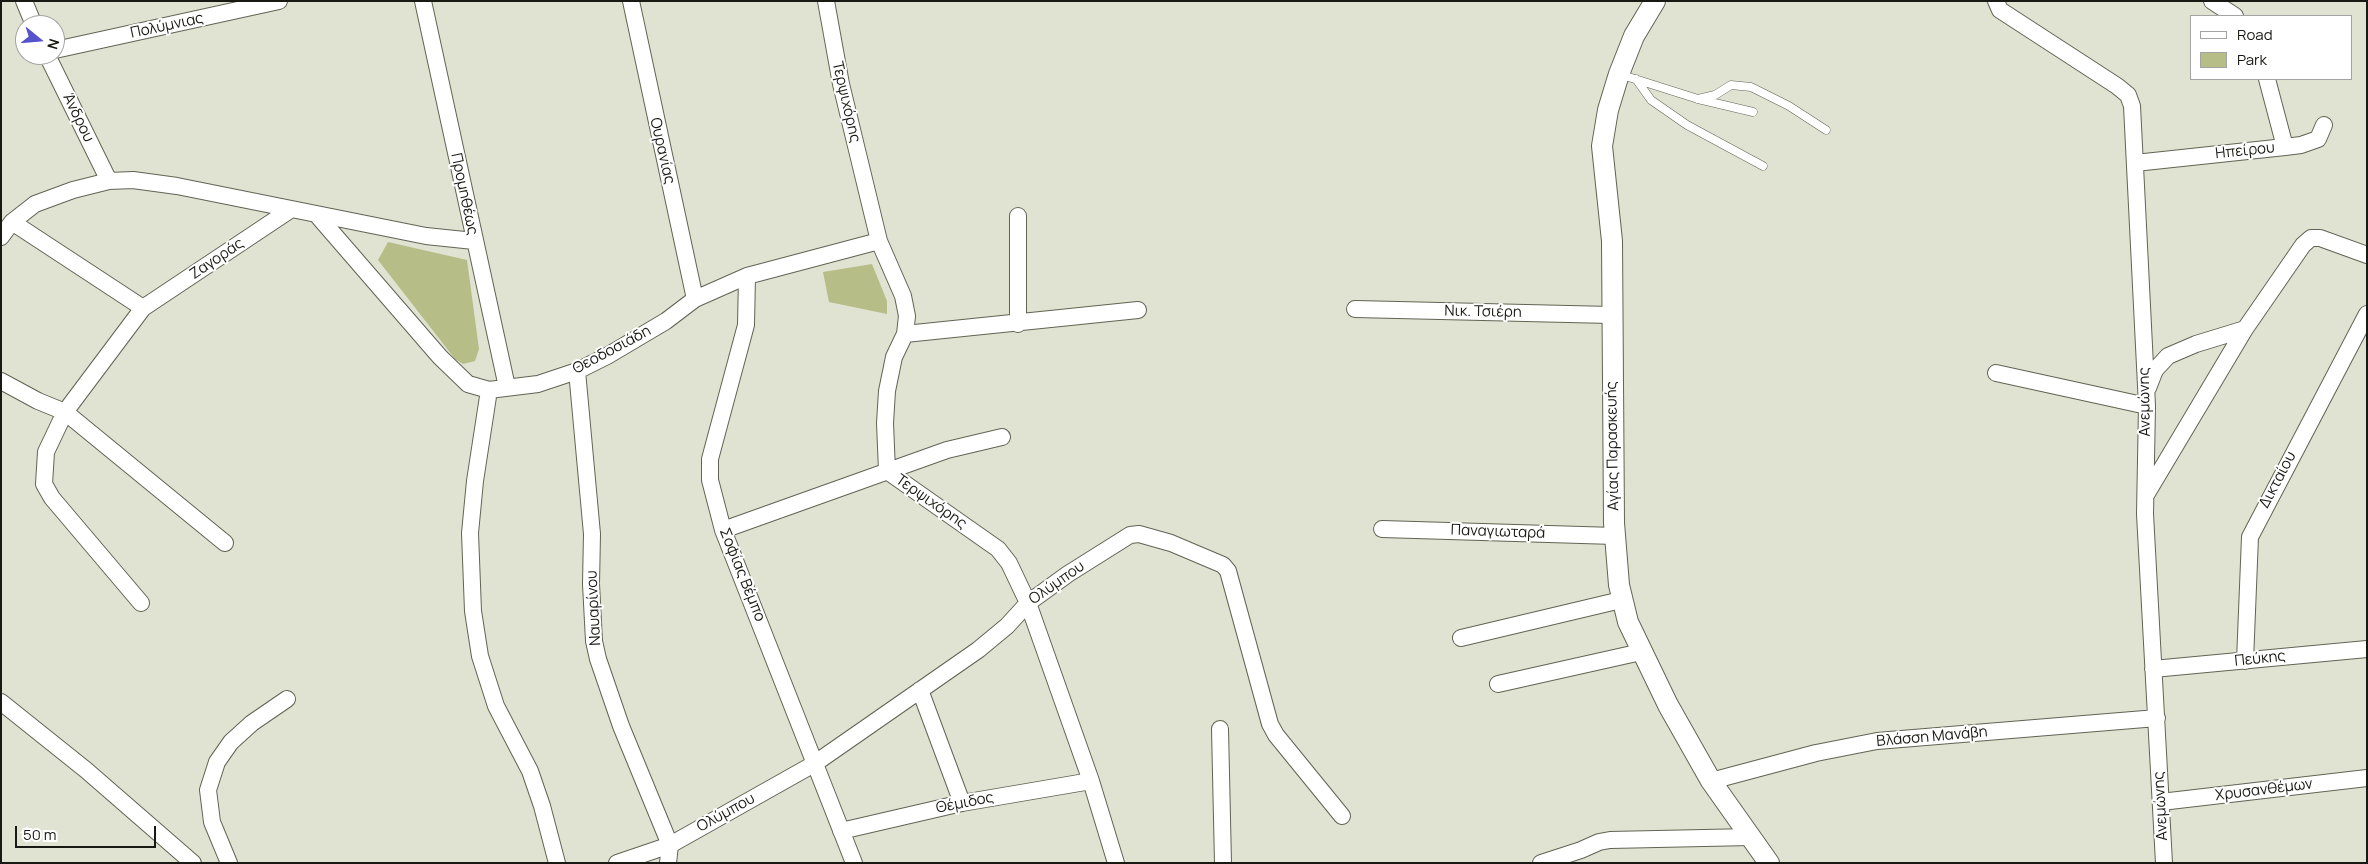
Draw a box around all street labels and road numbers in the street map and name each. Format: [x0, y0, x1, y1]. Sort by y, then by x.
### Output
street label: Πολύμνιας [129, 9, 205, 43]
street label: Τερψιχόρης [828, 60, 864, 144]
street label: Άνδρου [59, 91, 97, 145]
street label: Ουρανίας [646, 116, 678, 186]
street label: Ηπείρου [2214, 139, 2276, 163]
street label: Προμηθέως [447, 151, 481, 237]
street label: Ζαγοράς [187, 235, 247, 283]
street label: Νικ. Τσιέρη [1444, 302, 1522, 322]
street label: Θεοδοσιάδη [570, 322, 654, 378]
street label: Ανεμώνης [2135, 367, 2155, 437]
street label: Αγίας Παρασκευής [1603, 381, 1623, 511]
street label: Δικταίου [2256, 449, 2300, 511]
street label: Τερψιχόρης [892, 471, 970, 533]
street label: Παναγιωταρά [1450, 521, 1546, 543]
street label: Σοφίας Βέμπο [715, 526, 769, 624]
street label: Ολύμπου [1026, 557, 1088, 609]
street label: Ναυαρίνου [583, 570, 605, 646]
street label: Πεύκης [2234, 647, 2286, 671]
street label: Βλάσση Μανάβη [1876, 723, 1988, 751]
street label: Ανεμώνης [2150, 771, 2172, 841]
street label: Χρυσανθέμων [2214, 775, 2314, 805]
street label: Θέμιδος [935, 789, 995, 817]
street label: Ολύμπου [694, 790, 758, 836]

